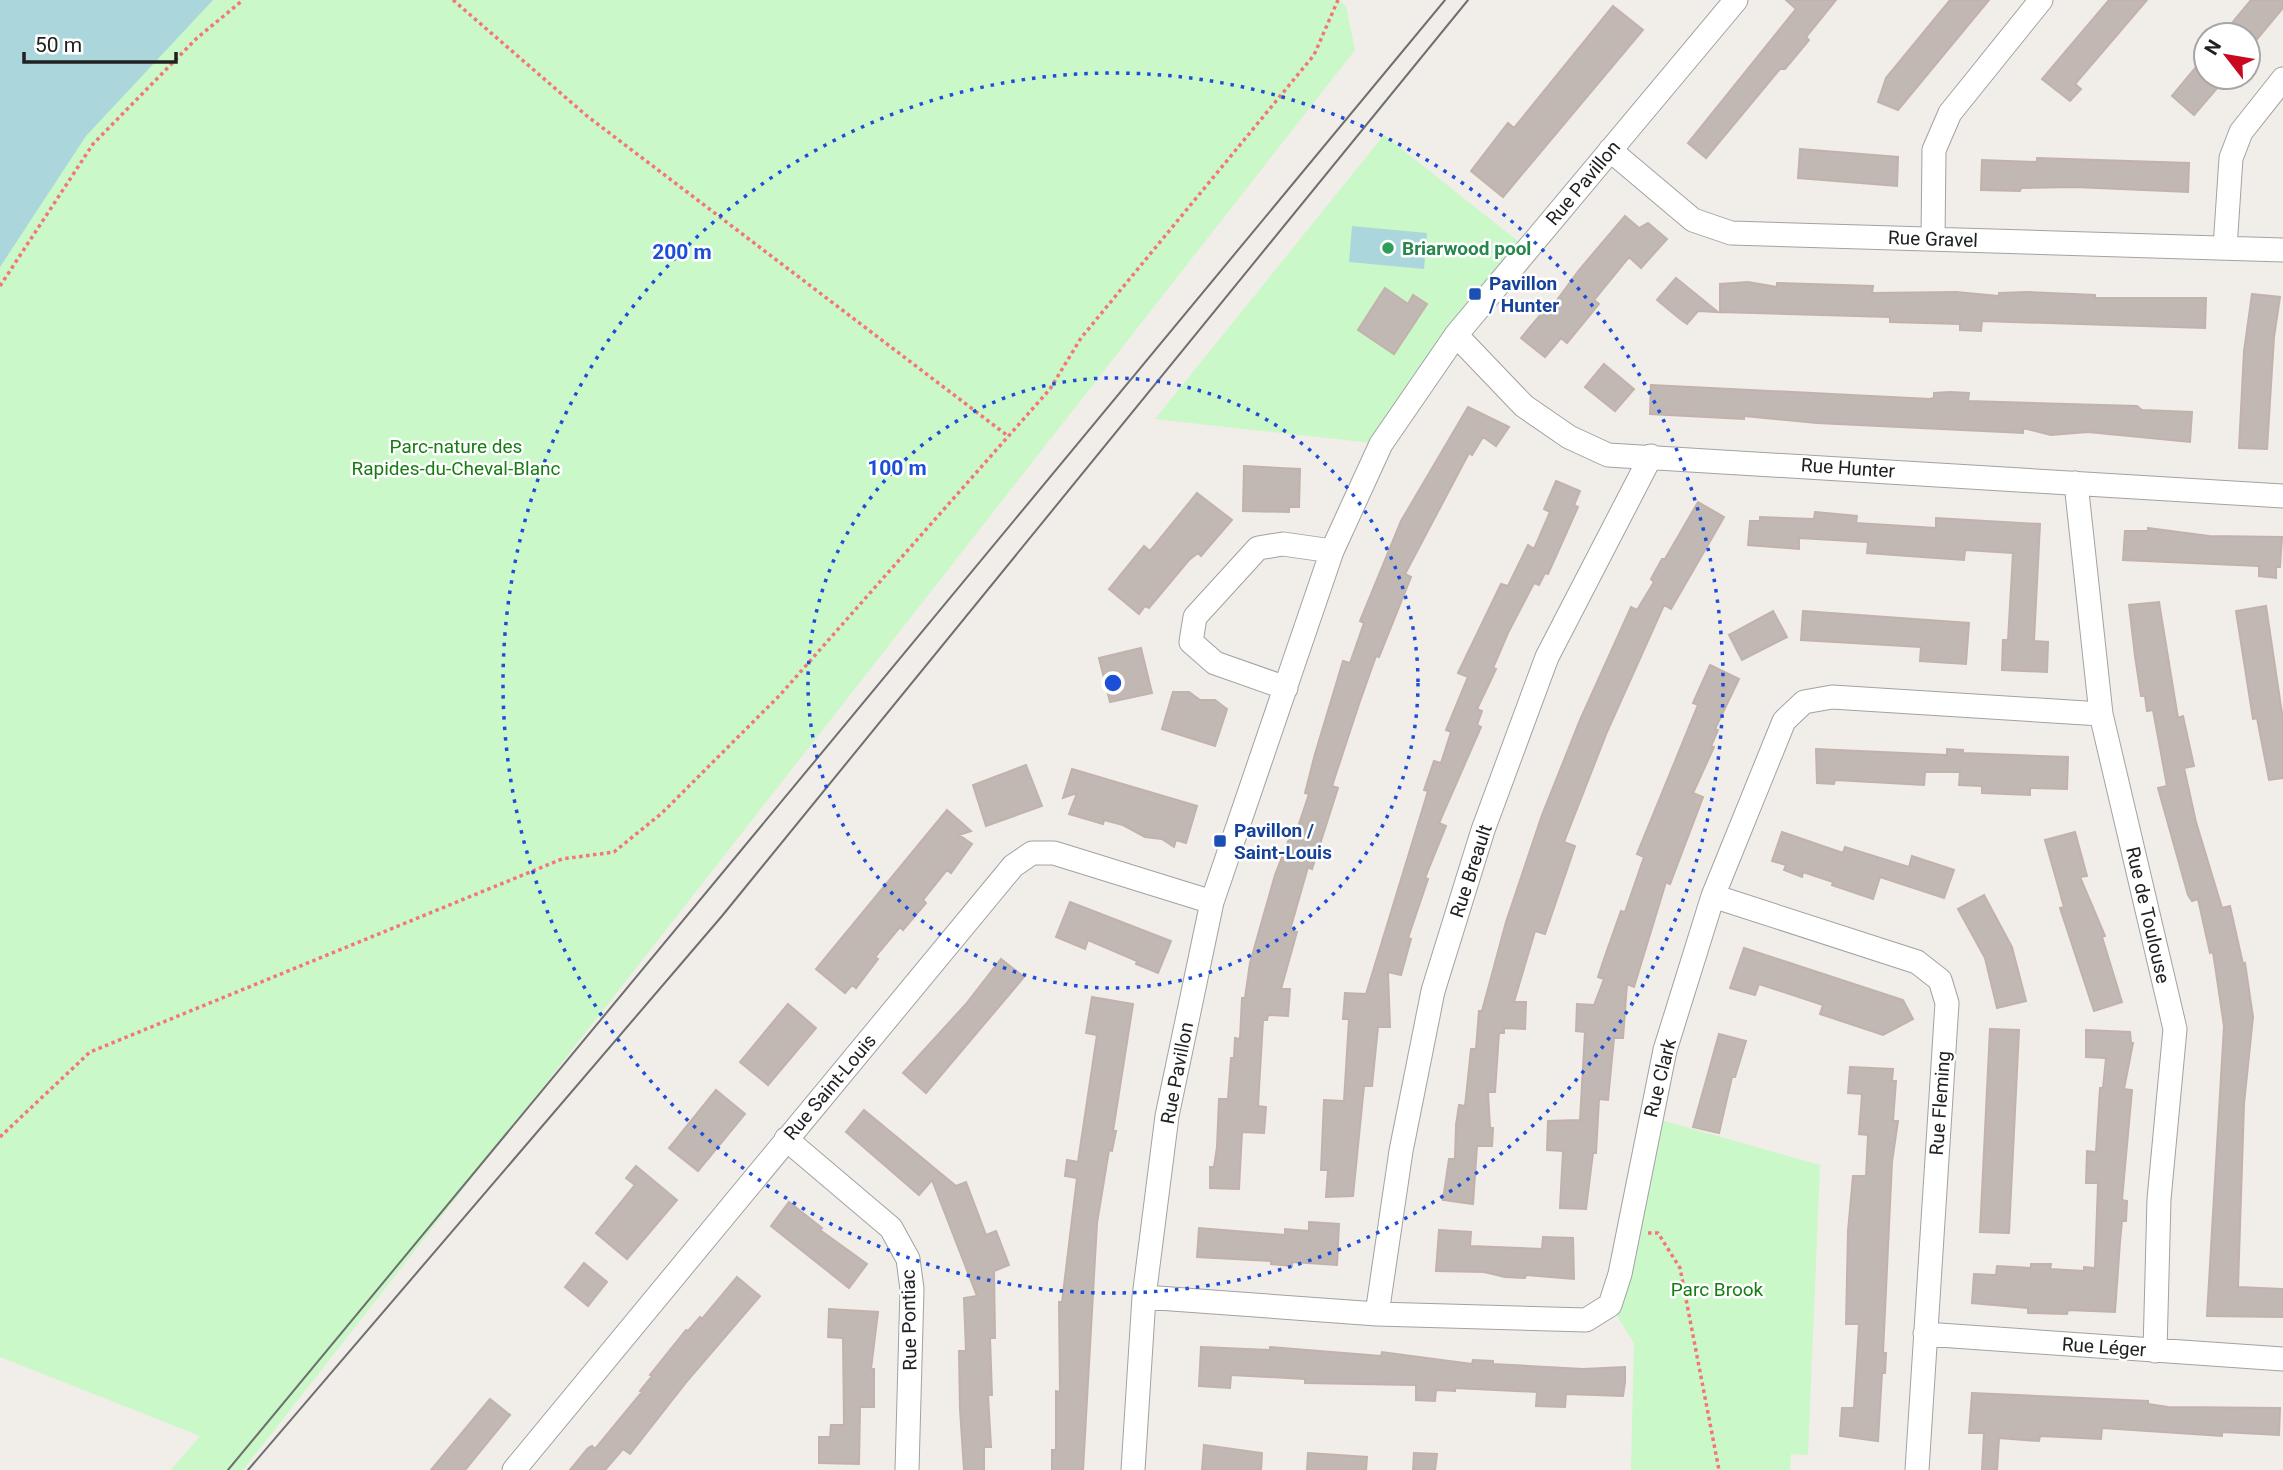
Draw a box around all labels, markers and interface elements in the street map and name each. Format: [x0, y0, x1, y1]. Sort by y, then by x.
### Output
scale bar [24, 21, 177, 65]
north arrow [2192, 21, 2262, 91]
text: 50 m [35, 33, 82, 57]
text: N [2200, 36, 2226, 59]
street label: Rue Pavillon [1541, 136, 1625, 230]
street label: Rue Gravel [1888, 226, 1978, 252]
place label: Briarwood pool [1402, 237, 1531, 260]
text: 200 m [652, 240, 712, 264]
marker: Briarwood pool [1380, 240, 1396, 256]
place label: Pavillon / Hunter [1488, 272, 1559, 317]
marker: Pavillon / Hunter [1467, 286, 1483, 302]
park label: Parc-nature des Rapides-du-Cheval-Blanc [352, 435, 561, 480]
street label: Rue Hunter [1800, 453, 1896, 483]
text: 100 m [867, 456, 927, 480]
centre of rings [1101, 671, 1125, 695]
place label: Pavillon / Saint-Louis [1234, 819, 1332, 864]
street label: Rue Breault [1445, 821, 1497, 921]
marker: Pavillon / Saint-Louis [1212, 833, 1228, 849]
street label: Rue de Toulouse [2121, 844, 2175, 986]
street label: Rue Pavillon [1156, 1020, 1198, 1126]
street label: Rue Saint-Louis [779, 1029, 881, 1145]
street label: Rue Clark [1639, 1036, 1681, 1120]
street label: Rue Fleming [1925, 1050, 1955, 1156]
street label: Rue Pontiac [897, 1269, 921, 1371]
park label: Parc Brook [1671, 1278, 1764, 1301]
street label: Rue Léger [2061, 1333, 2147, 1361]

